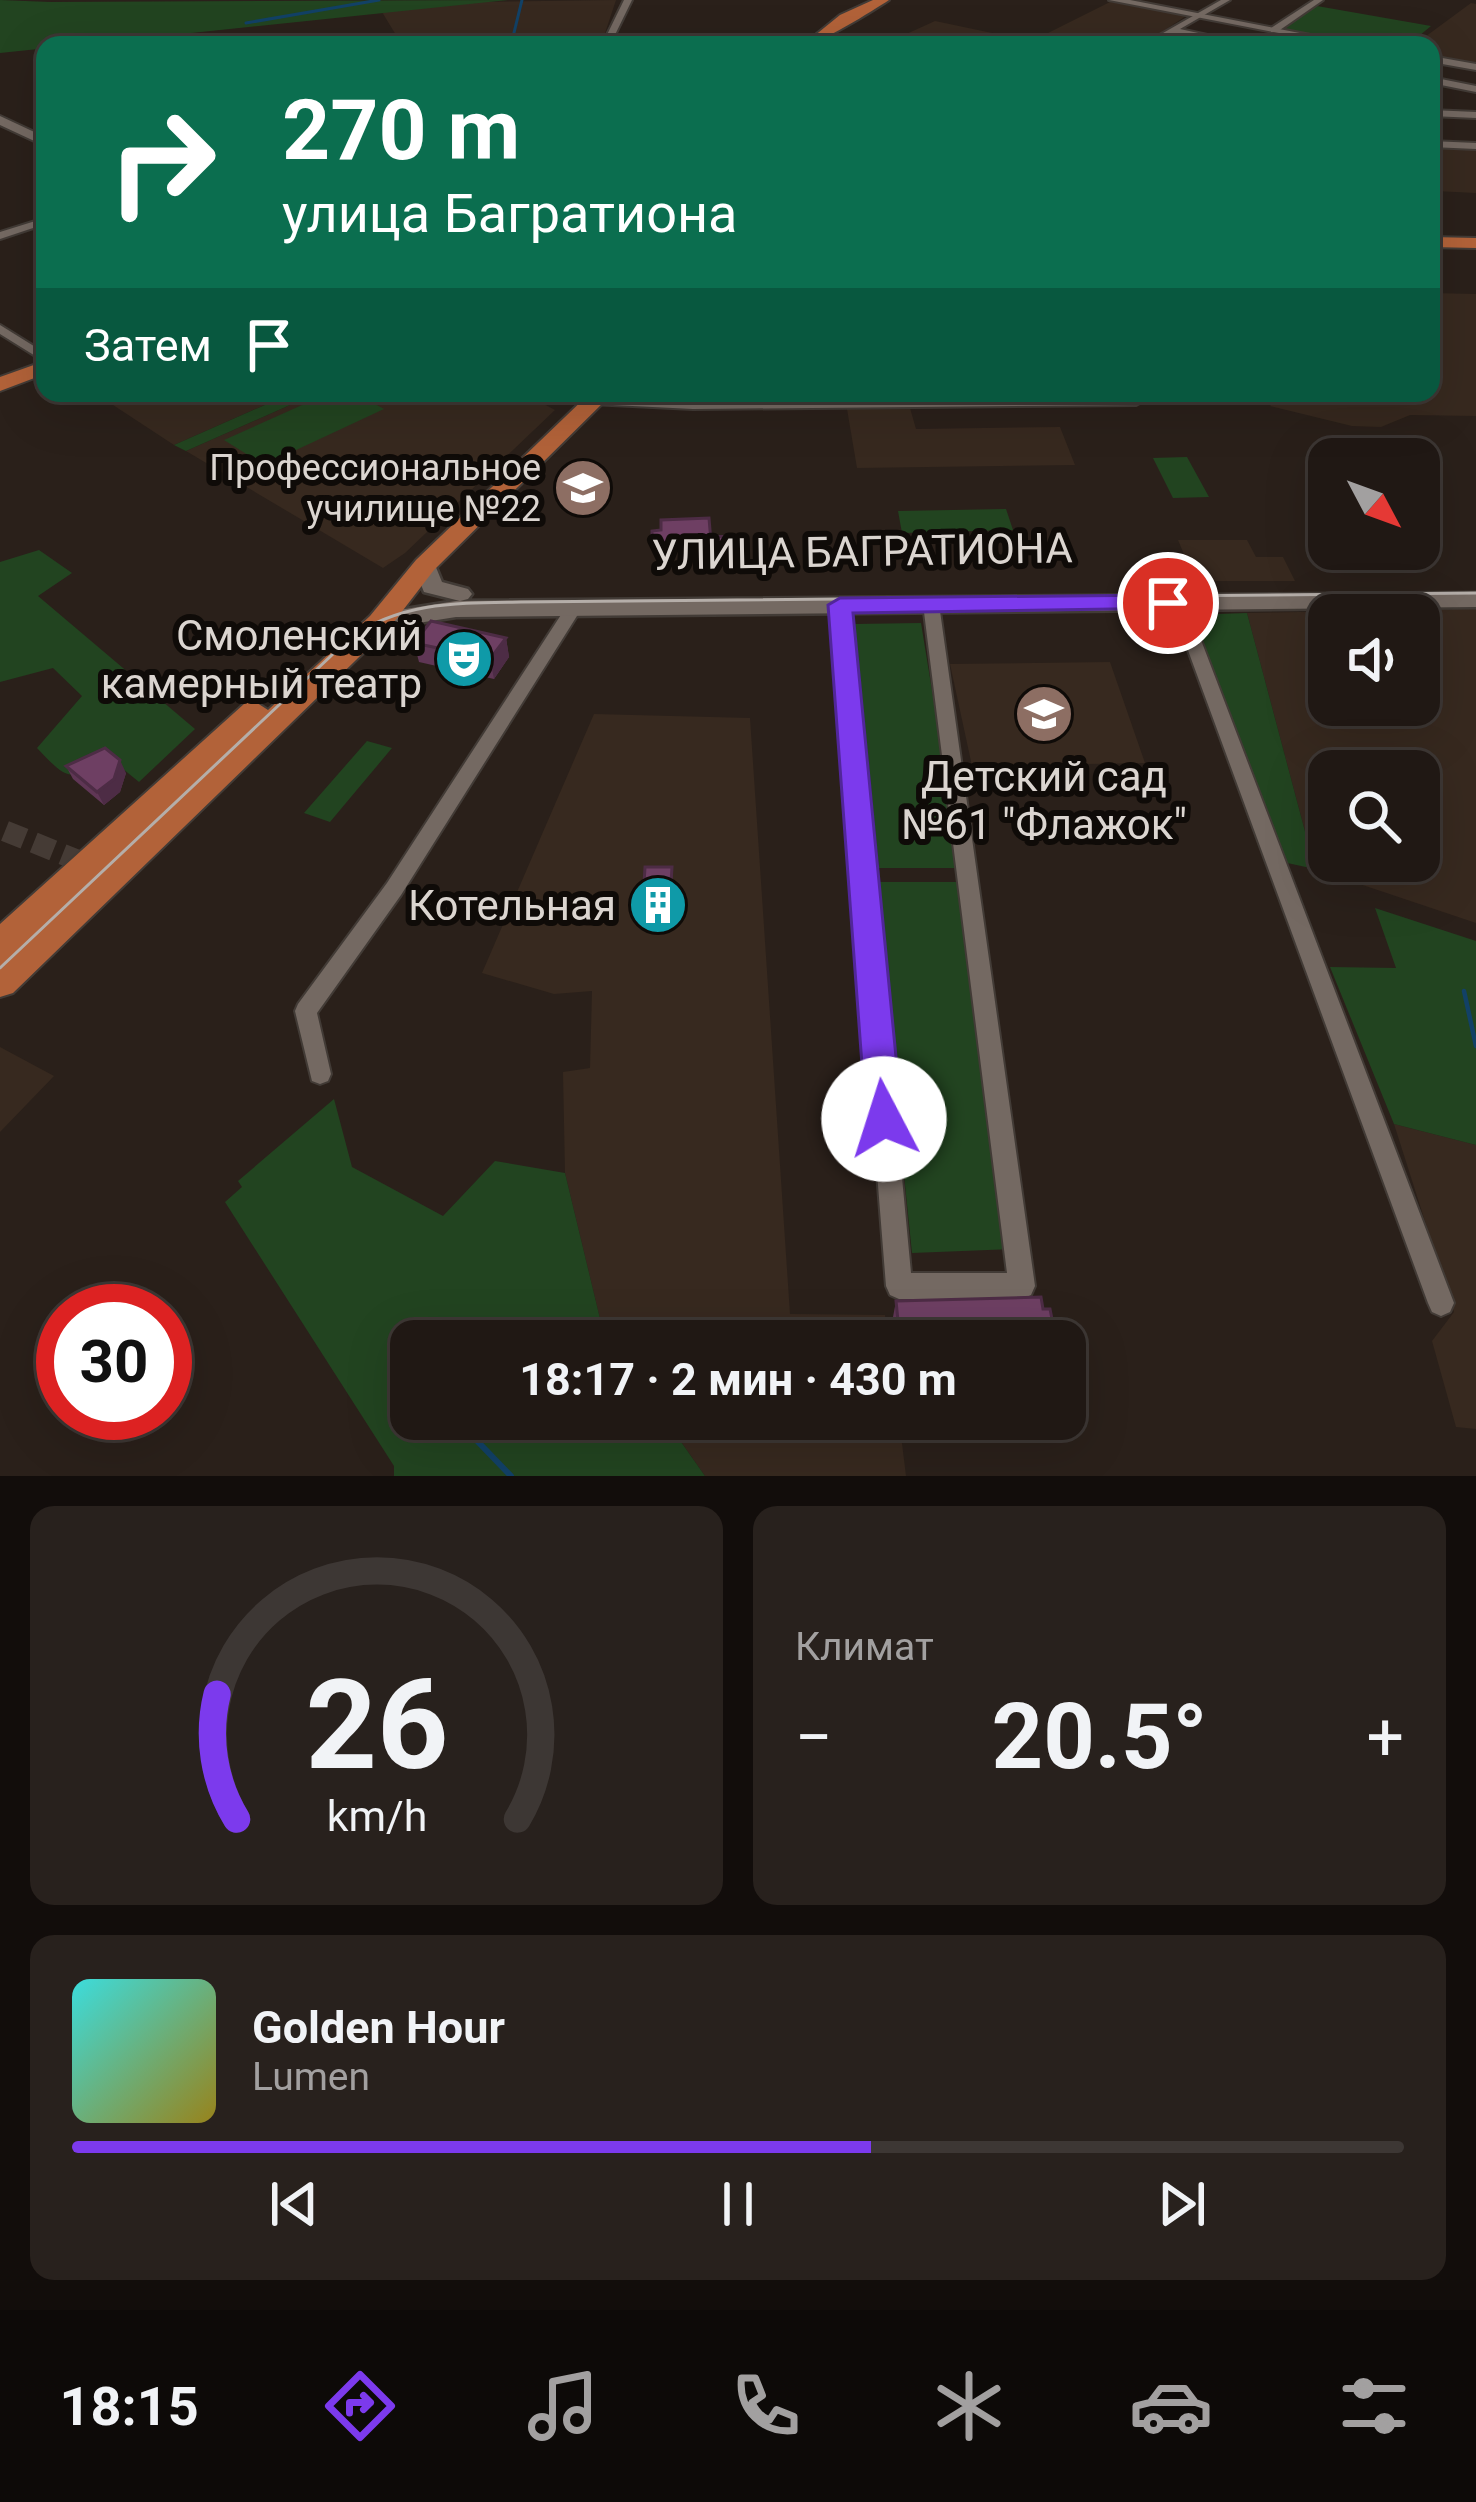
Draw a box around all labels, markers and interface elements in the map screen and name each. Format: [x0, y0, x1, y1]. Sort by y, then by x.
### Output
text: 270 m [282, 81, 520, 180]
icon: right [84, 84, 240, 240]
text: улица Багратиона [282, 182, 737, 245]
icon: arrive [236, 312, 302, 378]
text: Затем [84, 319, 212, 372]
north arrow [1308, 438, 1440, 570]
map controls [1308, 438, 1440, 882]
place label: Профессиональное училище №22 [209, 447, 541, 530]
school or university icon: Профессиональное училище №22 [552, 457, 614, 519]
street label: УЛИЦА БАГРАТИОНА [651, 523, 1073, 580]
pin [1117, 552, 1219, 654]
icon: arrive [1135, 570, 1201, 636]
button: sound [1308, 594, 1440, 726]
place label: Смоленский камерный театр [101, 611, 422, 708]
theatre icon: Смоленский камерный театр [433, 628, 495, 690]
school or university icon: Детский сад №61 "Флажок" [1013, 683, 1075, 745]
button: search [1308, 750, 1440, 882]
place label: Детский сад №61 "Флажок" [901, 752, 1187, 849]
building icon: Котельная [627, 874, 689, 936]
place label: Котельная [408, 881, 616, 930]
position arrow [821, 1056, 947, 1182]
speed limit sign: 30 [36, 1284, 192, 1440]
text: 18:17 · 2 мин · 430 m [519, 1353, 957, 1406]
text: Климат [795, 1624, 934, 1670]
text: 26 [305, 1652, 448, 1798]
text: 20.5° [992, 1685, 1208, 1790]
text: − [795, 1699, 833, 1776]
text: + [1367, 1699, 1404, 1776]
text: km/h [326, 1790, 427, 1840]
text: Golden Hour [252, 2001, 505, 2054]
text: Lumen [252, 2054, 370, 2100]
icon: previous [261, 2171, 327, 2237]
icon: pause [705, 2171, 771, 2237]
icon: next [1149, 2171, 1215, 2237]
icon: directions [318, 2364, 402, 2448]
icon: music [521, 2364, 605, 2448]
icon: phone [724, 2364, 808, 2448]
icon: climate [927, 2364, 1011, 2448]
icon: car [1129, 2364, 1213, 2448]
icon: filters [1332, 2364, 1416, 2448]
text: 18:15 [59, 2375, 199, 2438]

